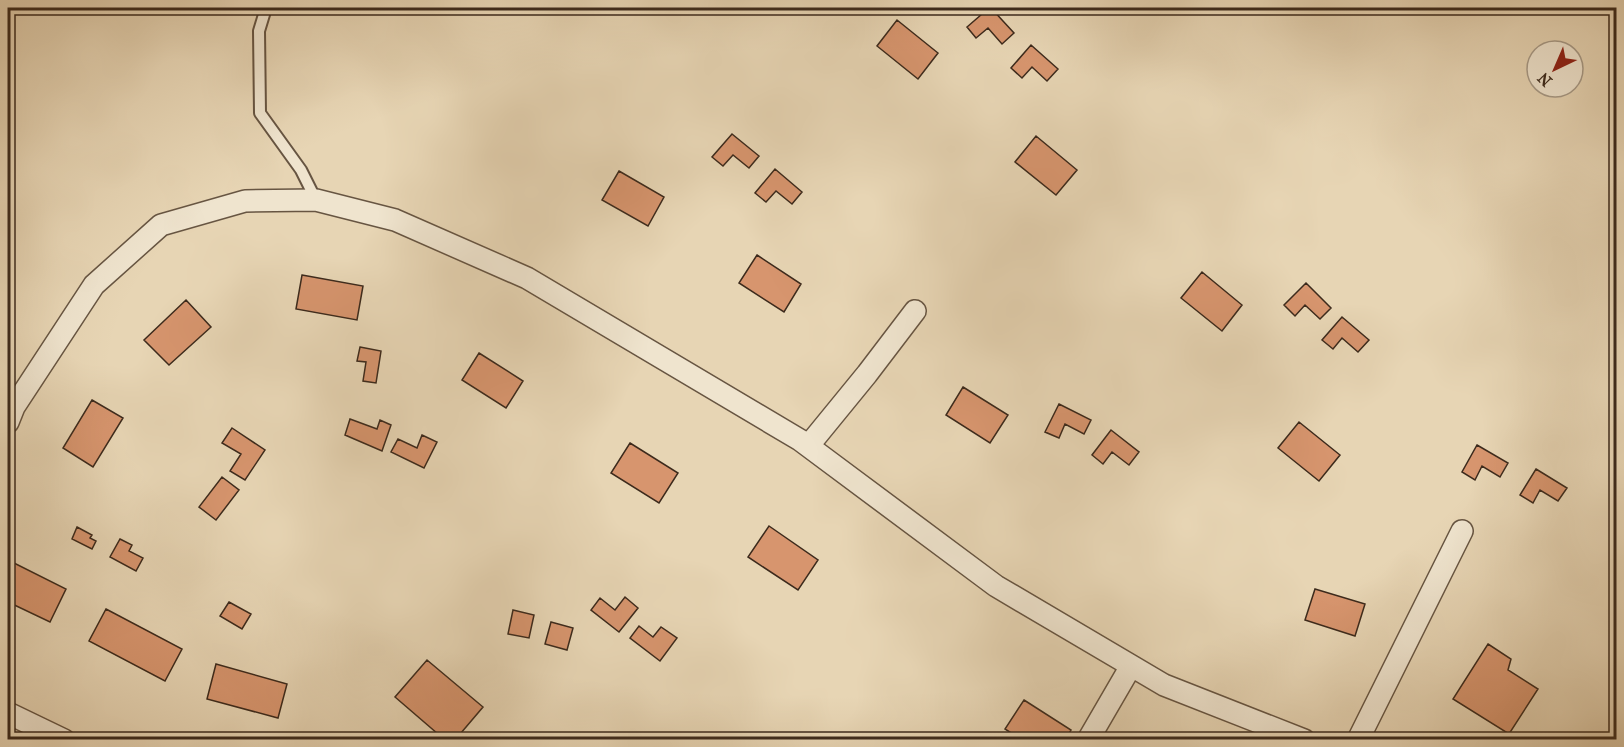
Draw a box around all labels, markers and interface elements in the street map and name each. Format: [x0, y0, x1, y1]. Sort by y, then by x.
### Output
north arrow [1525, 39, 1585, 99]
text: N [1533, 68, 1556, 90]

